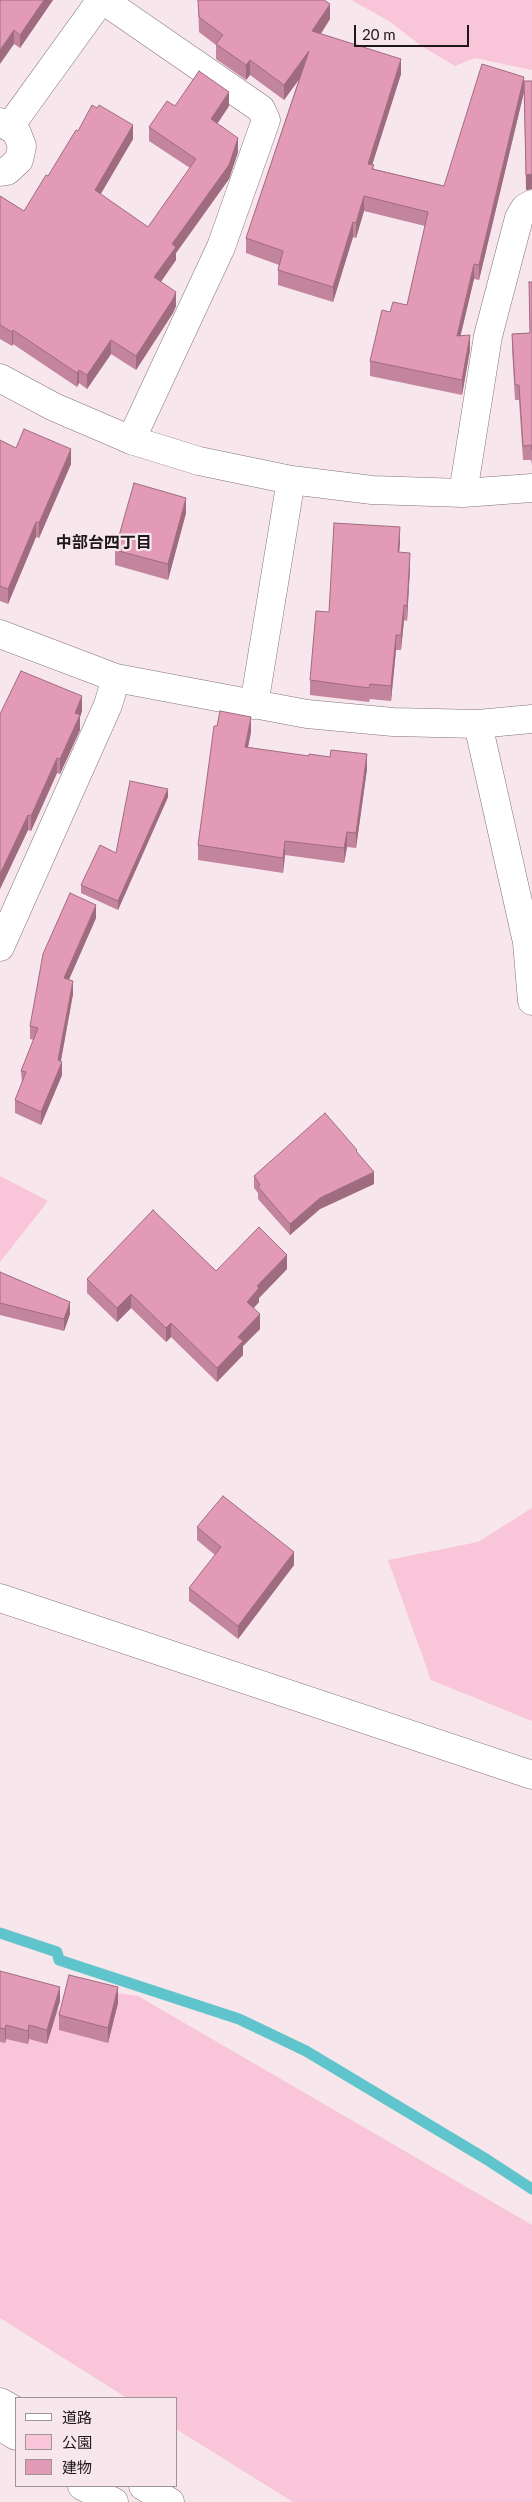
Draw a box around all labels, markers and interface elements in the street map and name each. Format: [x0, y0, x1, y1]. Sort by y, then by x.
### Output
scale bar [357, 15, 472, 47]
text: 20 m [362, 25, 396, 43]
district label: 中部台四丁目 [56, 533, 152, 553]
legend [15, 2397, 178, 2487]
text: 道路 [62, 2408, 92, 2426]
text: 公園 [62, 2433, 92, 2451]
text: 建物 [62, 2458, 92, 2476]

